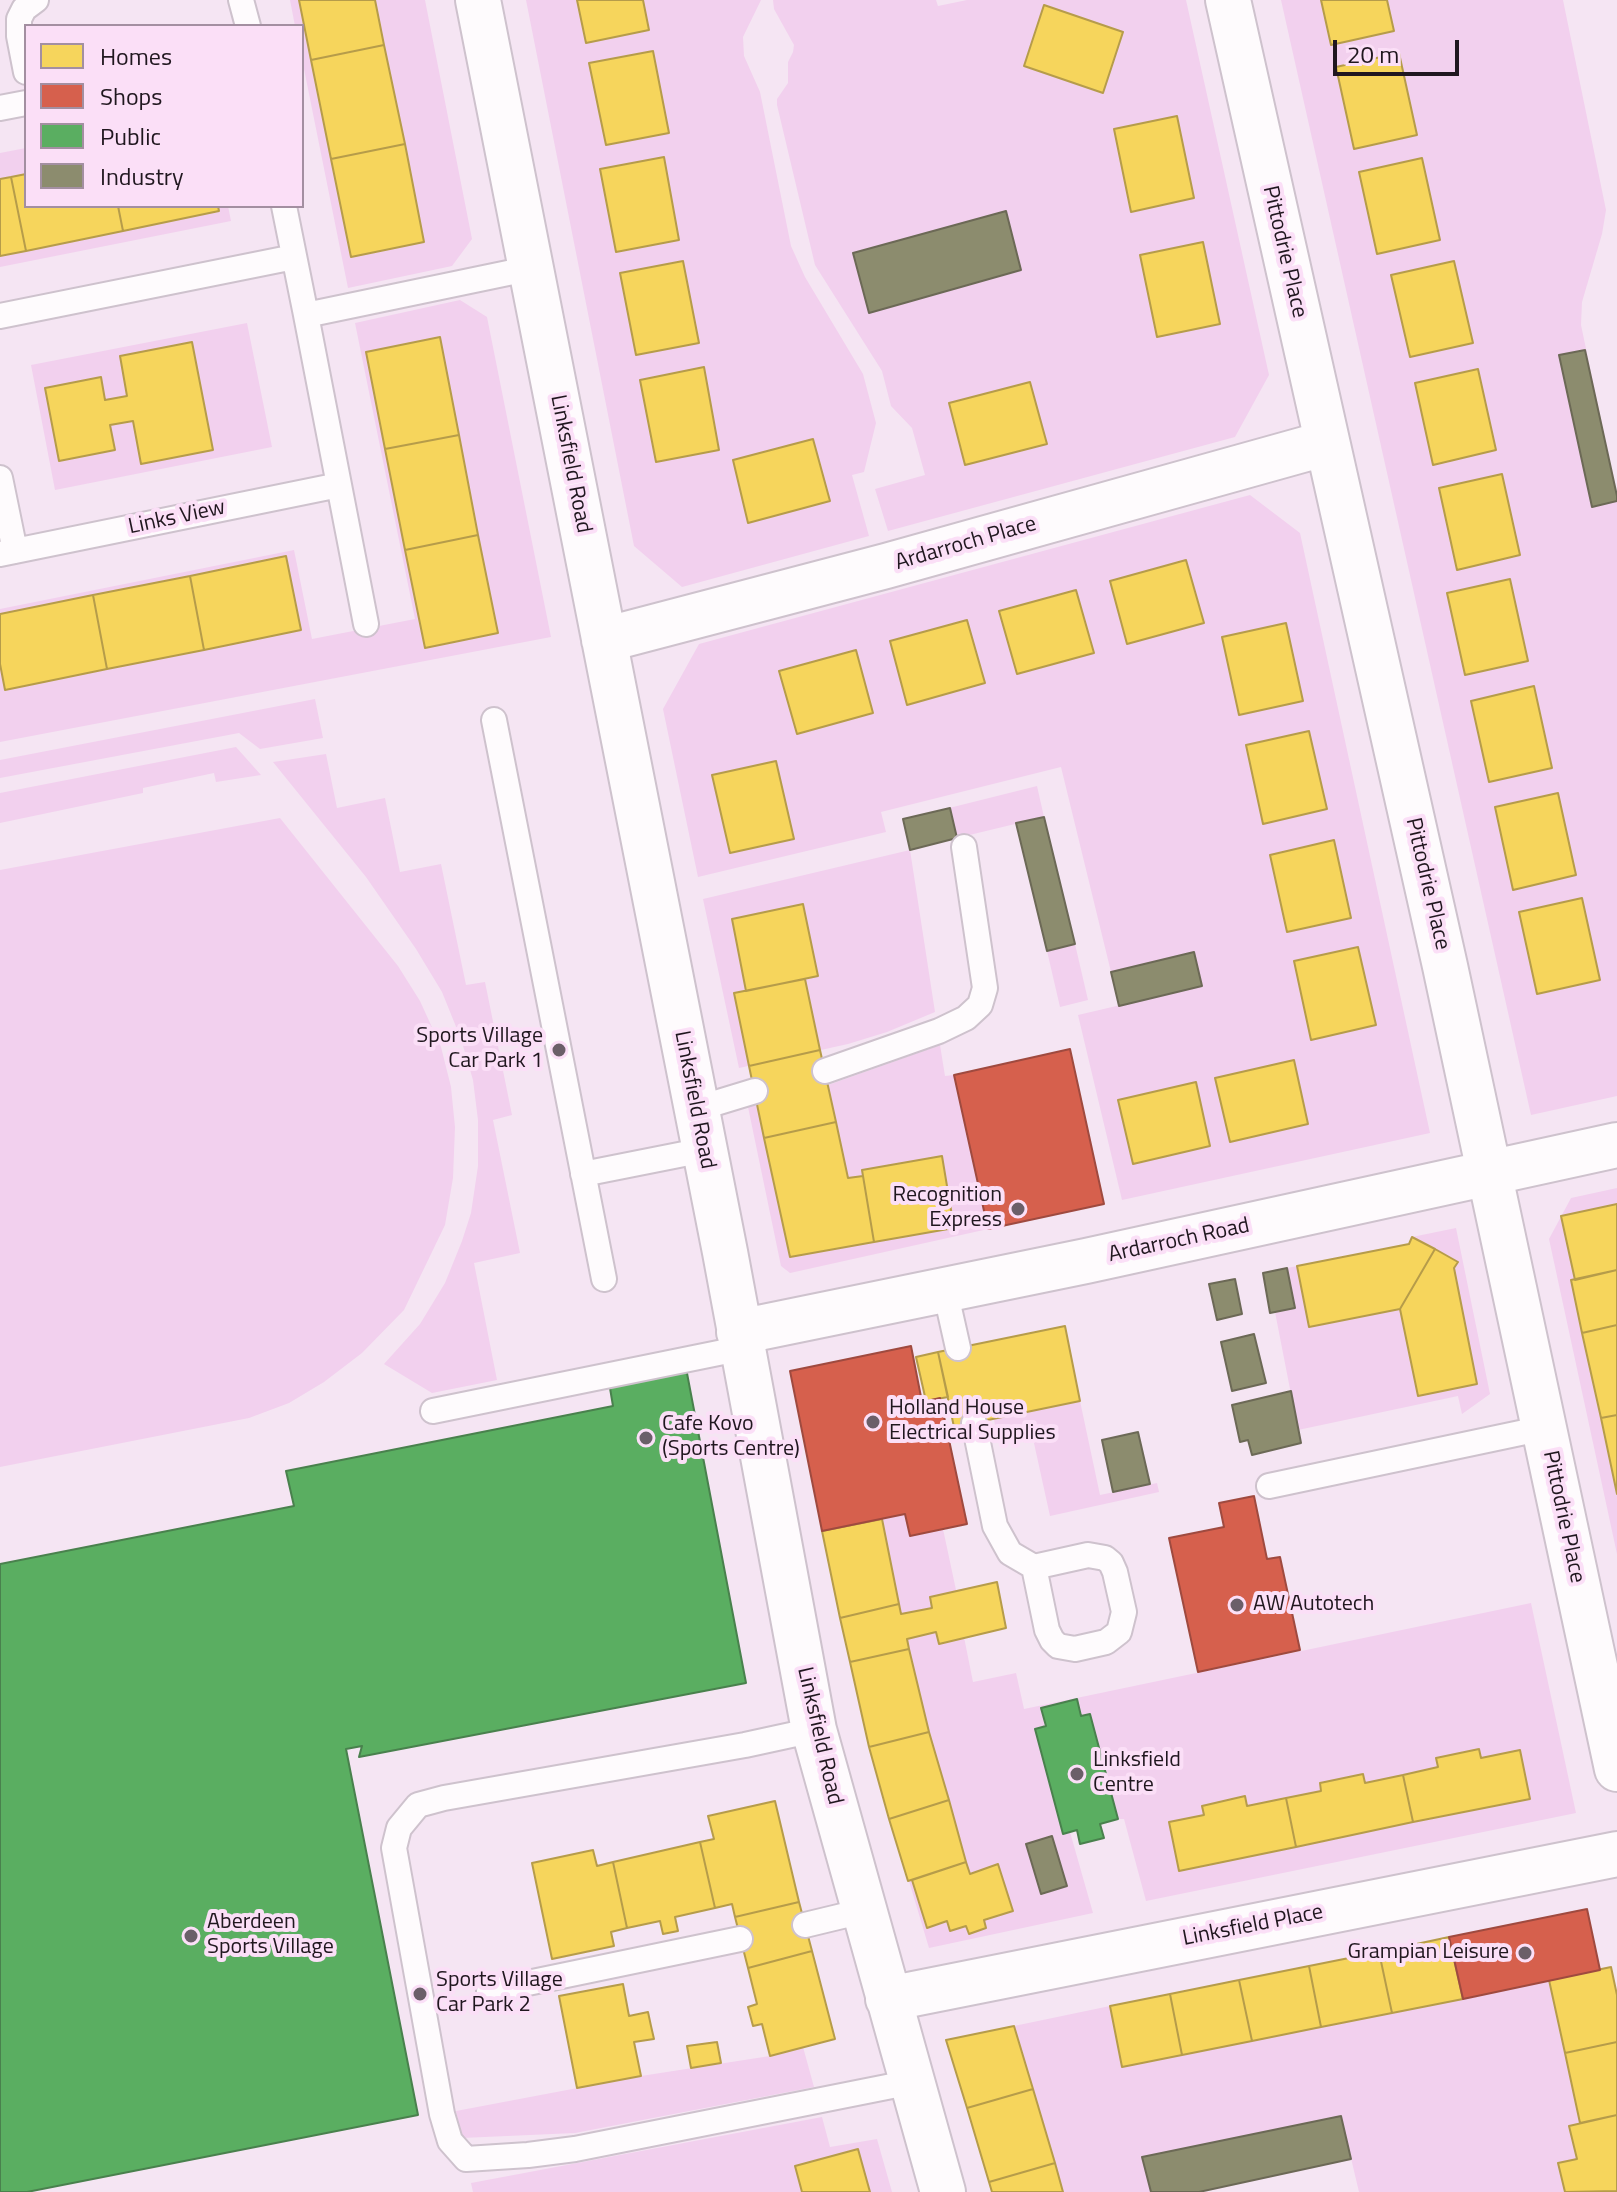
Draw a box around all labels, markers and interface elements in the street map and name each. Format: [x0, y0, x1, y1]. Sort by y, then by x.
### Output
legend [24, 24, 304, 208]
scale bar [1337, 24, 1463, 74]
text: 20 m [1347, 36, 1399, 72]
text: Homes [100, 38, 172, 74]
text: Shops [100, 78, 162, 114]
text: Public [100, 118, 161, 154]
text: Industry [100, 158, 184, 194]
street label: Pittodrie Place [1256, 183, 1312, 321]
street label: Linksfield Road [544, 393, 596, 535]
street label: Links View [126, 495, 228, 541]
street label: Ardarroch Place [892, 511, 1040, 577]
street label: Pittodrie Place [1399, 815, 1455, 953]
place label: Sports Village Car Park 1 [416, 1024, 543, 1076]
street label: Linksfield Road [668, 1029, 720, 1171]
marker: Sports Village Car Park 1 [550, 1041, 568, 1059]
place label: Recognition Express [893, 1183, 1002, 1234]
marker: Recognition Express [1009, 1200, 1027, 1218]
street label: Ardarroch Road [1106, 1213, 1252, 1269]
place label: Holland House Electrical Supplies [889, 1396, 1056, 1448]
place label: Cafe Kovo (Sports Centre) [662, 1412, 800, 1464]
marker: Holland House Electrical Supplies [864, 1413, 882, 1431]
marker: Cafe Kovo (Sports Centre) [637, 1429, 655, 1447]
street label: Pittodrie Place [1536, 1448, 1590, 1586]
place label: AW Autotech [1253, 1592, 1374, 1618]
marker: AW Autotech [1228, 1596, 1246, 1614]
street label: Linksfield Road [790, 1665, 848, 1807]
place label: Linksfield Centre [1093, 1748, 1181, 1800]
marker: Linksfield Centre [1068, 1765, 1086, 1783]
street label: Linksfield Place [1181, 1899, 1325, 1953]
place label: Aberdeen Sports Village [207, 1910, 334, 1962]
marker: Aberdeen Sports Village [182, 1927, 200, 1945]
place label: Grampian Leisure [1348, 1940, 1509, 1966]
marker: Grampian Leisure [1516, 1944, 1534, 1962]
place label: Sports Village Car Park 2 [436, 1968, 563, 2020]
marker: Sports Village Car Park 2 [411, 1985, 429, 2003]

